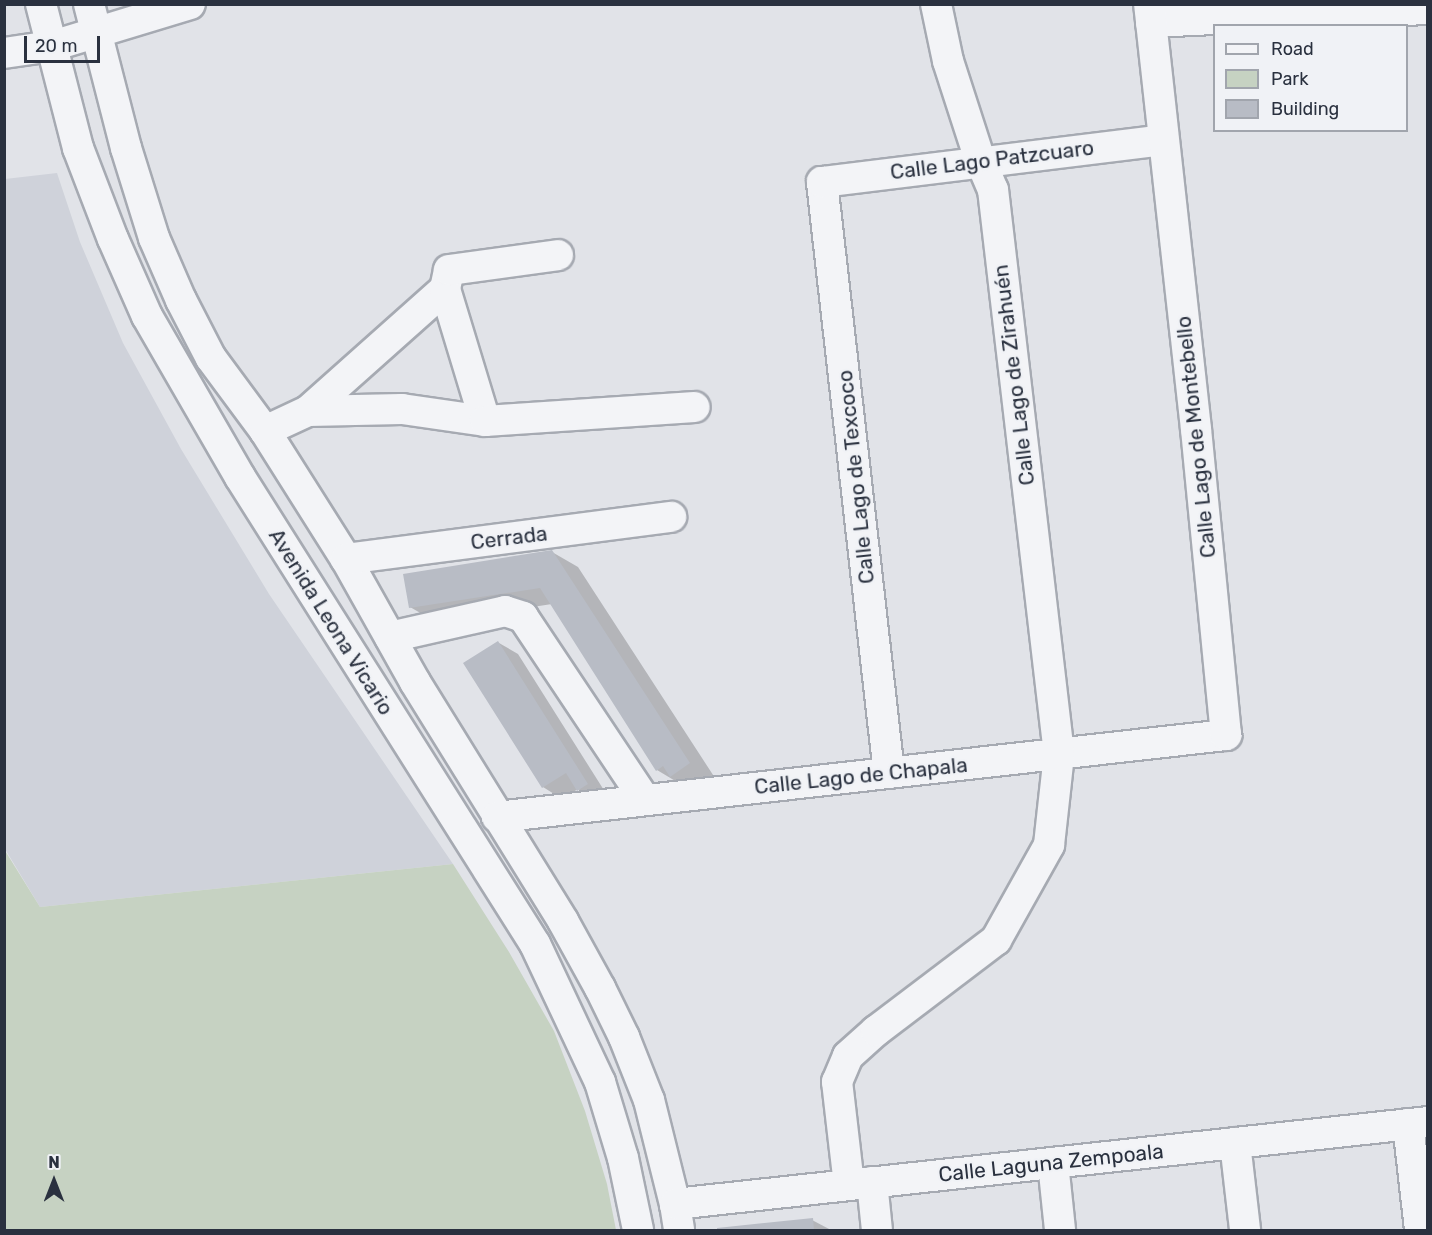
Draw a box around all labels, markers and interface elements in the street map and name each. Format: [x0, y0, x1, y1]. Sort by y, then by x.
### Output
scale bar [27, 24, 104, 62]
legend [1213, 24, 1408, 132]
text: 20 m [35, 35, 77, 57]
text: Road [1271, 38, 1314, 60]
text: Park [1271, 68, 1308, 90]
text: Building [1271, 98, 1339, 120]
street label: Calle Lago Patzcuaro [889, 135, 1095, 185]
street label: Calle Lago de Zirahuén [988, 263, 1040, 487]
street label: Calle Lago de Montebello [1171, 315, 1221, 559]
street label: Calle Lago de Texcoco [832, 369, 880, 585]
street label: Cerrada [469, 521, 549, 555]
street label: Avenida Leona Vicario [263, 524, 399, 720]
street label: Calle Lago de Chapala [753, 752, 969, 800]
street label: Calle Laguna Zempoala [937, 1139, 1165, 1187]
north arrow [24, 1151, 84, 1211]
text: N [48, 1153, 60, 1172]

